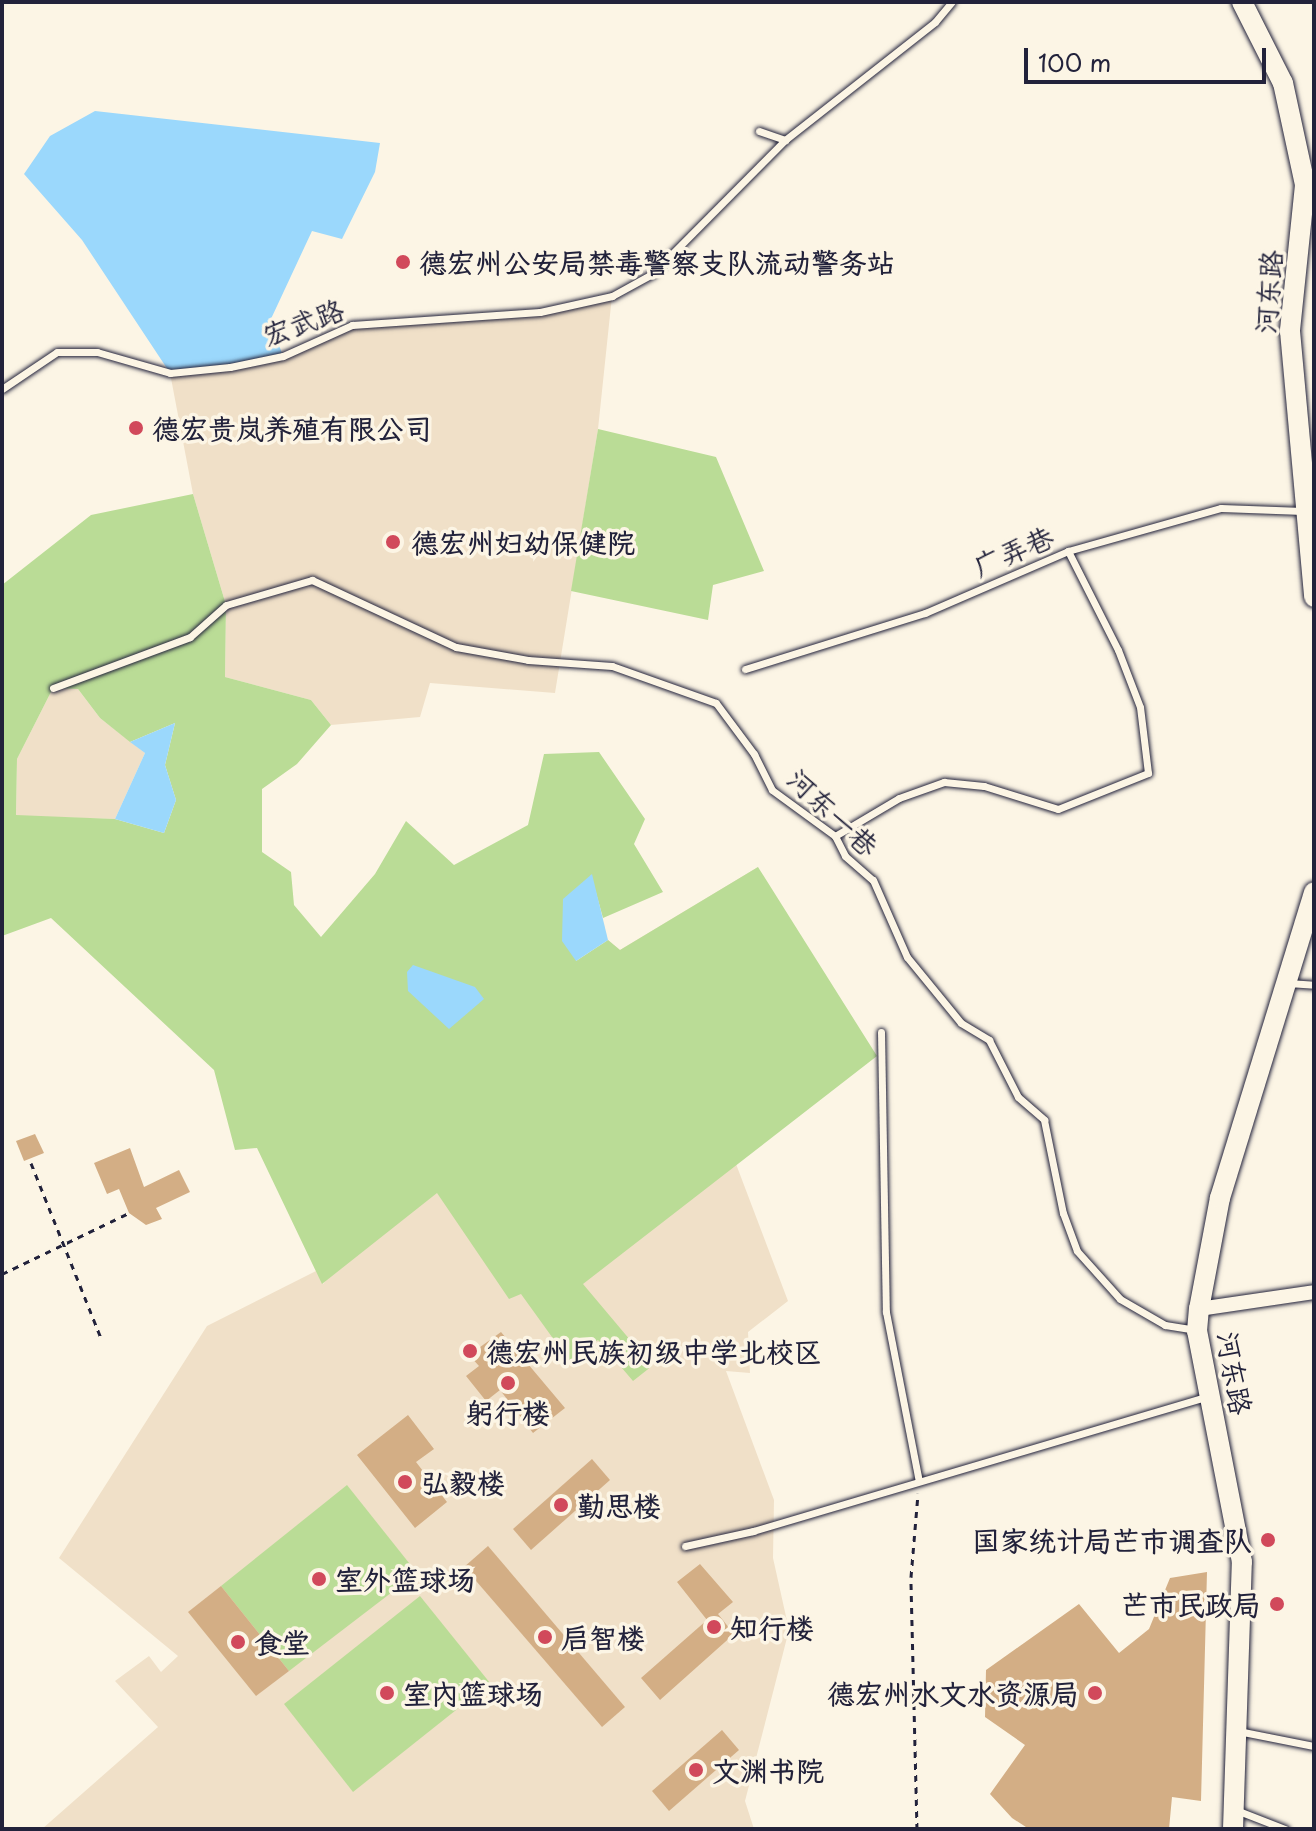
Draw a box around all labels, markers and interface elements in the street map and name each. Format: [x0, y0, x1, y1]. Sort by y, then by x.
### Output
scale bar [1028, 32, 1270, 82]
text: 100 m [1038, 44, 1111, 80]
place label: 德宏州公安局禁毒警察支队流动警务站 [419, 245, 895, 279]
street label: 河东路 [1248, 249, 1288, 335]
marker: 德宏州公安局禁毒警察支队流动警务站 [394, 253, 412, 271]
street label: 宏武路 [258, 292, 348, 352]
place label: 德宏贵岚养殖有限公司 [152, 411, 432, 445]
marker: 德宏贵岚养殖有限公司 [127, 419, 145, 437]
street label: 广弄巷 [968, 519, 1058, 583]
place label: 德宏州妇幼保健院 [411, 525, 635, 559]
marker: 德宏州妇幼保健院 [382, 531, 404, 553]
street label: 河东一巷 [781, 762, 885, 862]
street label: 河东路 [1211, 1329, 1259, 1417]
place label: 德宏州民族初级中学北校区 [486, 1334, 822, 1368]
marker: 德宏州民族初级中学北校区 [461, 1342, 479, 1360]
marker: 躬行楼 [499, 1374, 517, 1392]
place label: 躬行楼 [466, 1395, 550, 1429]
place label: 弘毅楼 [421, 1465, 505, 1499]
marker: 弘毅楼 [396, 1473, 414, 1491]
place label: 勤思楼 [577, 1488, 661, 1522]
marker: 勤思楼 [552, 1496, 570, 1514]
place label: 国家统计局芒市调查队 [972, 1523, 1252, 1557]
marker: 国家统计局芒市调查队 [1259, 1531, 1277, 1549]
place label: 室外篮球场 [335, 1562, 475, 1596]
marker: 室外篮球场 [310, 1570, 328, 1588]
place label: 芒市民政局 [1121, 1587, 1261, 1621]
marker: 芒市民政局 [1268, 1595, 1286, 1613]
place label: 知行楼 [730, 1610, 814, 1644]
marker: 知行楼 [705, 1618, 723, 1636]
place label: 启智楼 [561, 1620, 645, 1654]
place label: 食堂 [254, 1625, 310, 1659]
marker: 启智楼 [536, 1628, 554, 1646]
marker: 食堂 [229, 1633, 247, 1651]
place label: 室内篮球场 [403, 1676, 543, 1710]
place label: 德宏州水文水资源局 [827, 1676, 1079, 1710]
marker: 室内篮球场 [378, 1684, 396, 1702]
marker: 德宏州水文水资源局 [1086, 1684, 1104, 1702]
place label: 文渊书院 [712, 1753, 824, 1787]
marker: 文渊书院 [687, 1761, 705, 1779]

